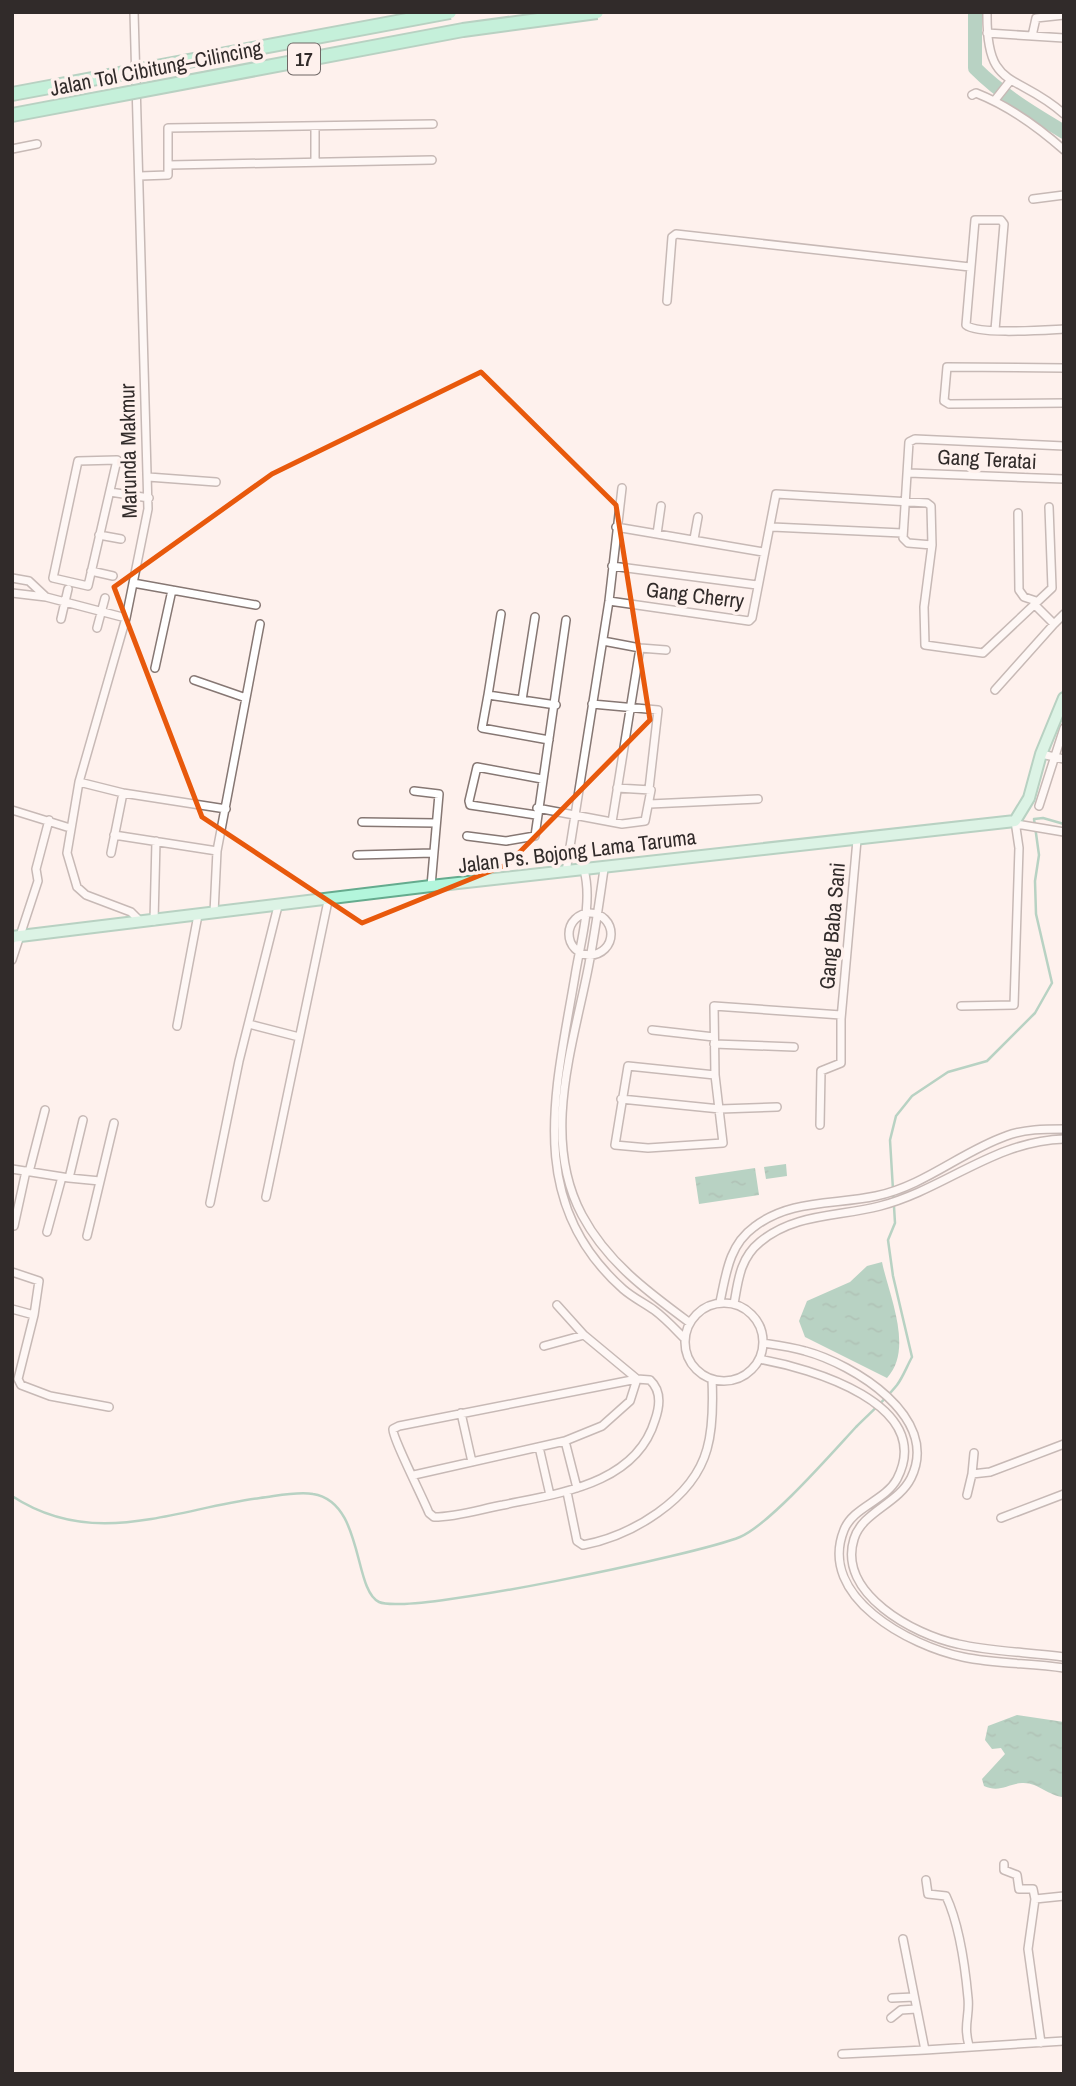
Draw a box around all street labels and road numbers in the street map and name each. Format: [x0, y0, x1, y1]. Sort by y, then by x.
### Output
street label: Jalan Tol Cibitung–Cilincing [48, 33, 265, 103]
road number: 17 [288, 44, 320, 74]
street label: Marunda Makmur [112, 383, 144, 519]
street label: Gang Teratai [937, 442, 1037, 476]
street label: Gang Cherry [644, 575, 746, 615]
street label: Jalan Ps. Bojong Lama Taruma [456, 822, 698, 880]
street label: Gang Baba Sani [812, 861, 852, 991]

